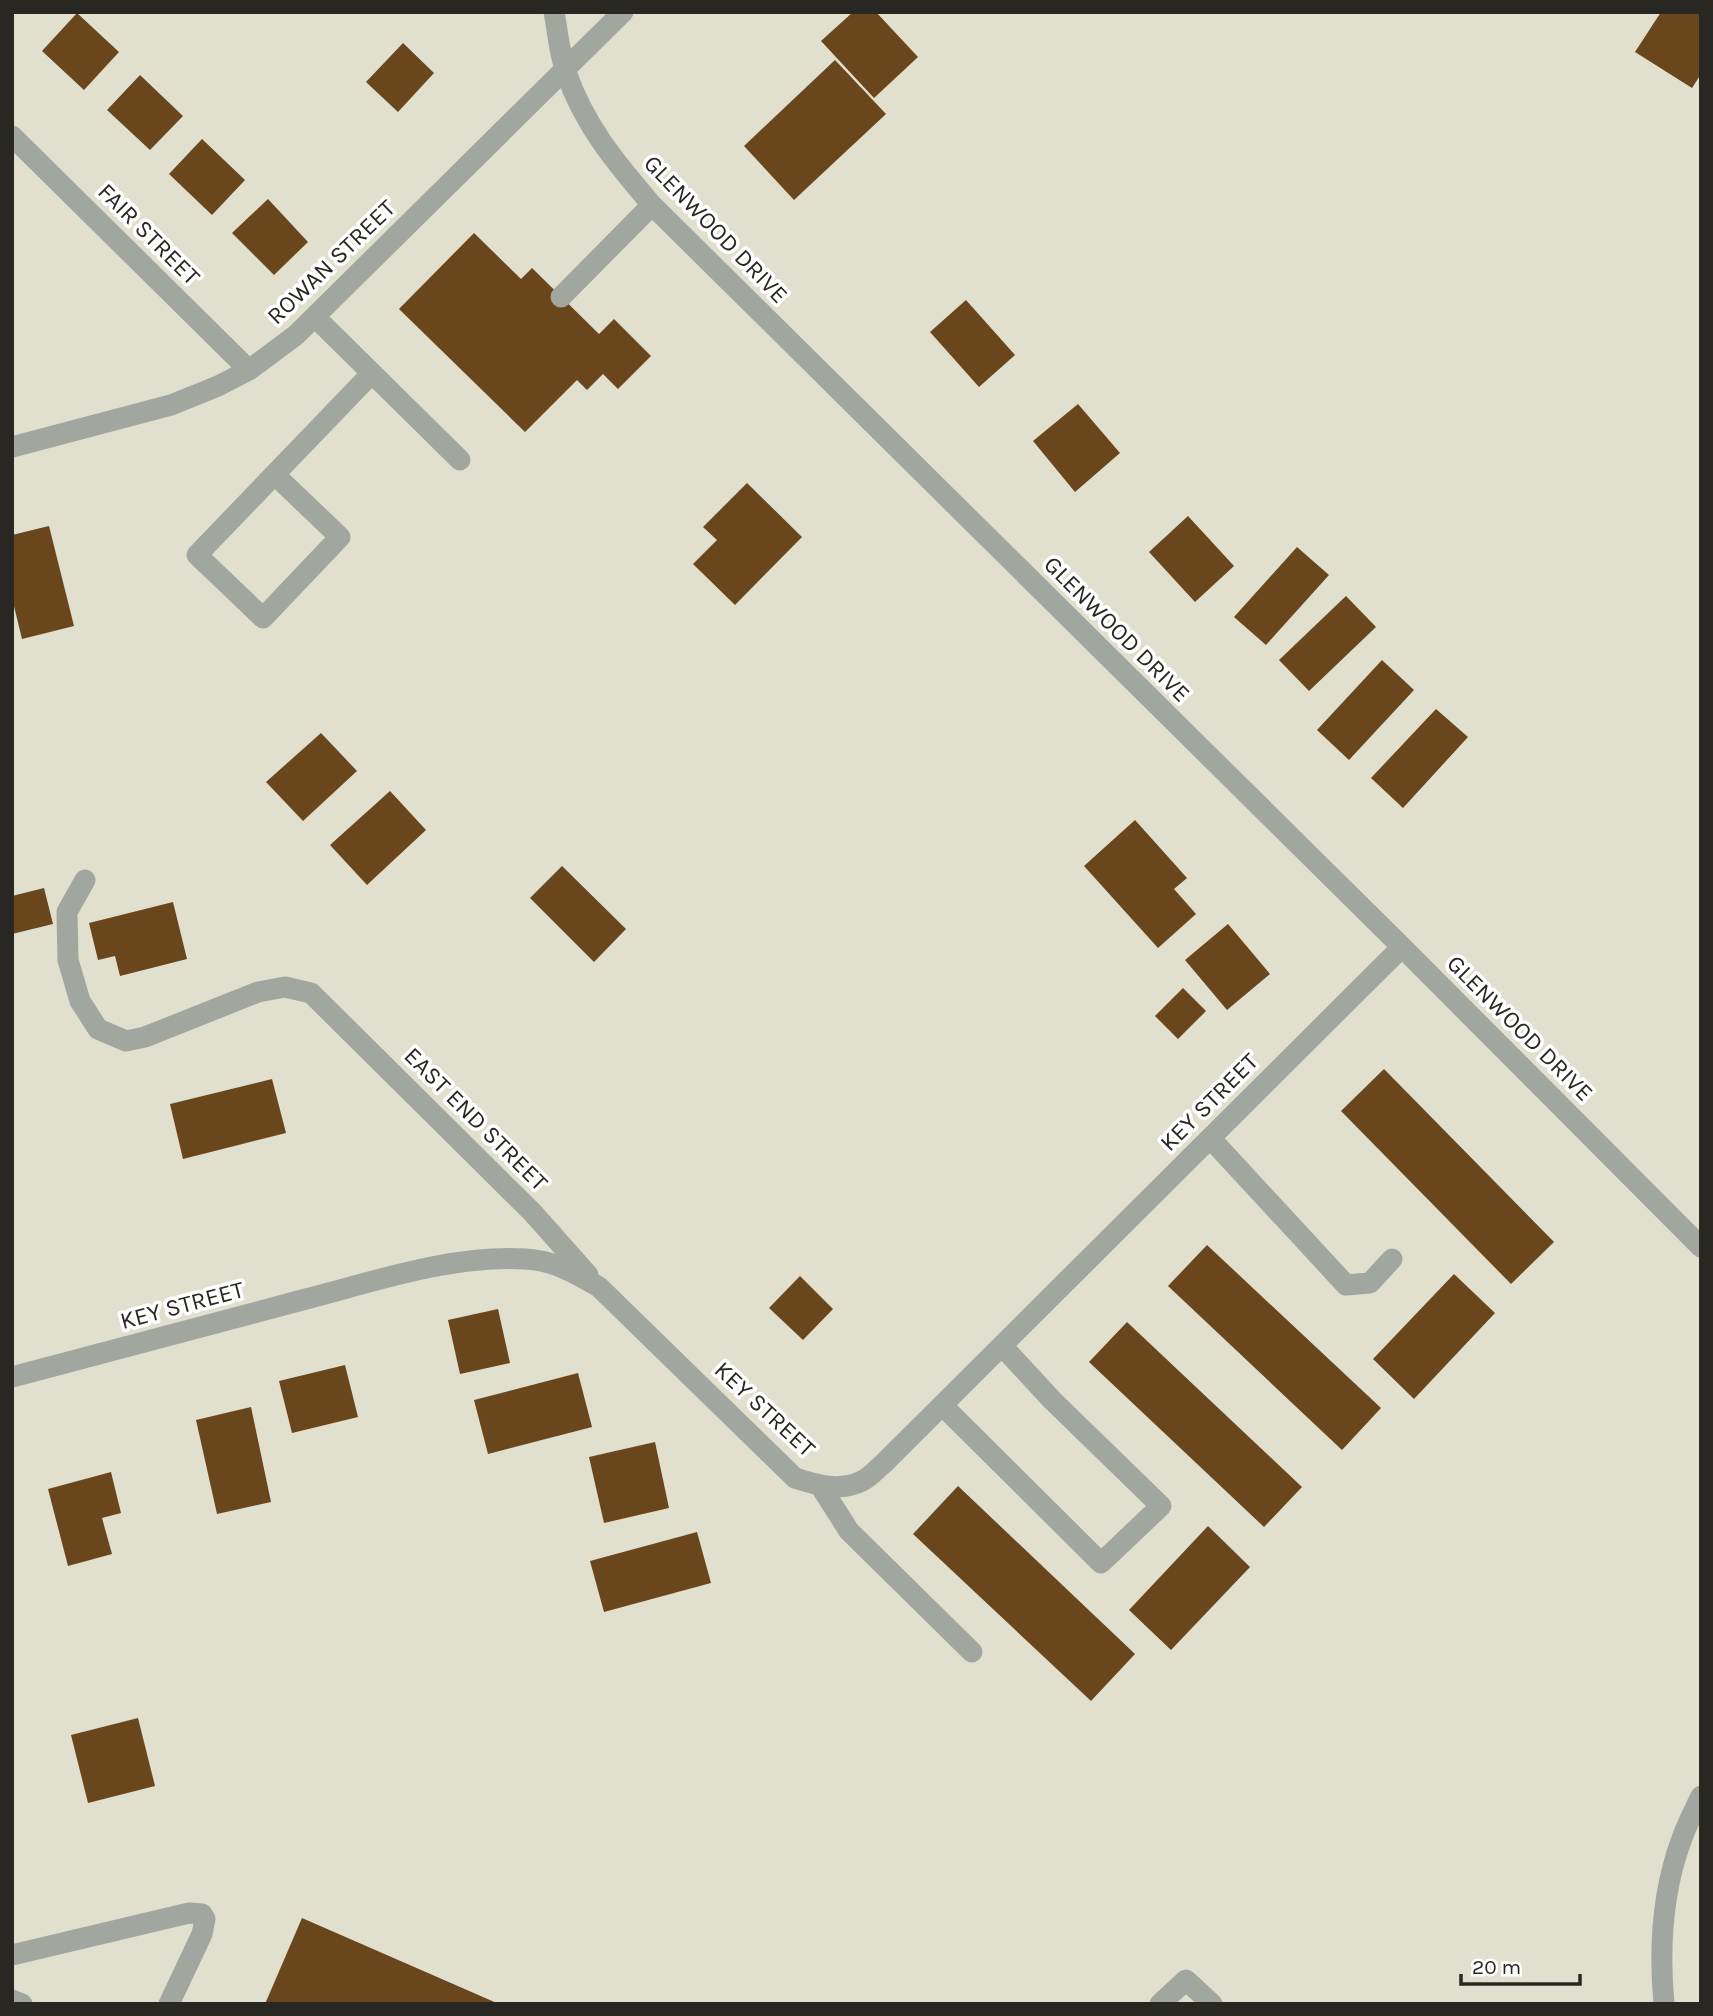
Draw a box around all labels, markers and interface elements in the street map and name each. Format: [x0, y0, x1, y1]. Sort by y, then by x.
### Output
street label: GLENWOOD DRIVE [638, 149, 794, 309]
street label: FAIR STREET [92, 177, 206, 291]
street label: ROWAN STREET [261, 194, 401, 330]
street label: GLENWOOD DRIVE [1038, 550, 1196, 708]
street label: GLENWOOD DRIVE [1441, 949, 1599, 1107]
street label: EAST END STREET [399, 1042, 553, 1196]
street label: KEY STREET [1154, 1047, 1264, 1157]
street label: KEY STREET [117, 1275, 247, 1335]
street label: KEY STREET [709, 1355, 821, 1463]
scale bar [1461, 1942, 1580, 1986]
text: 20 m [1472, 1955, 1521, 1979]

